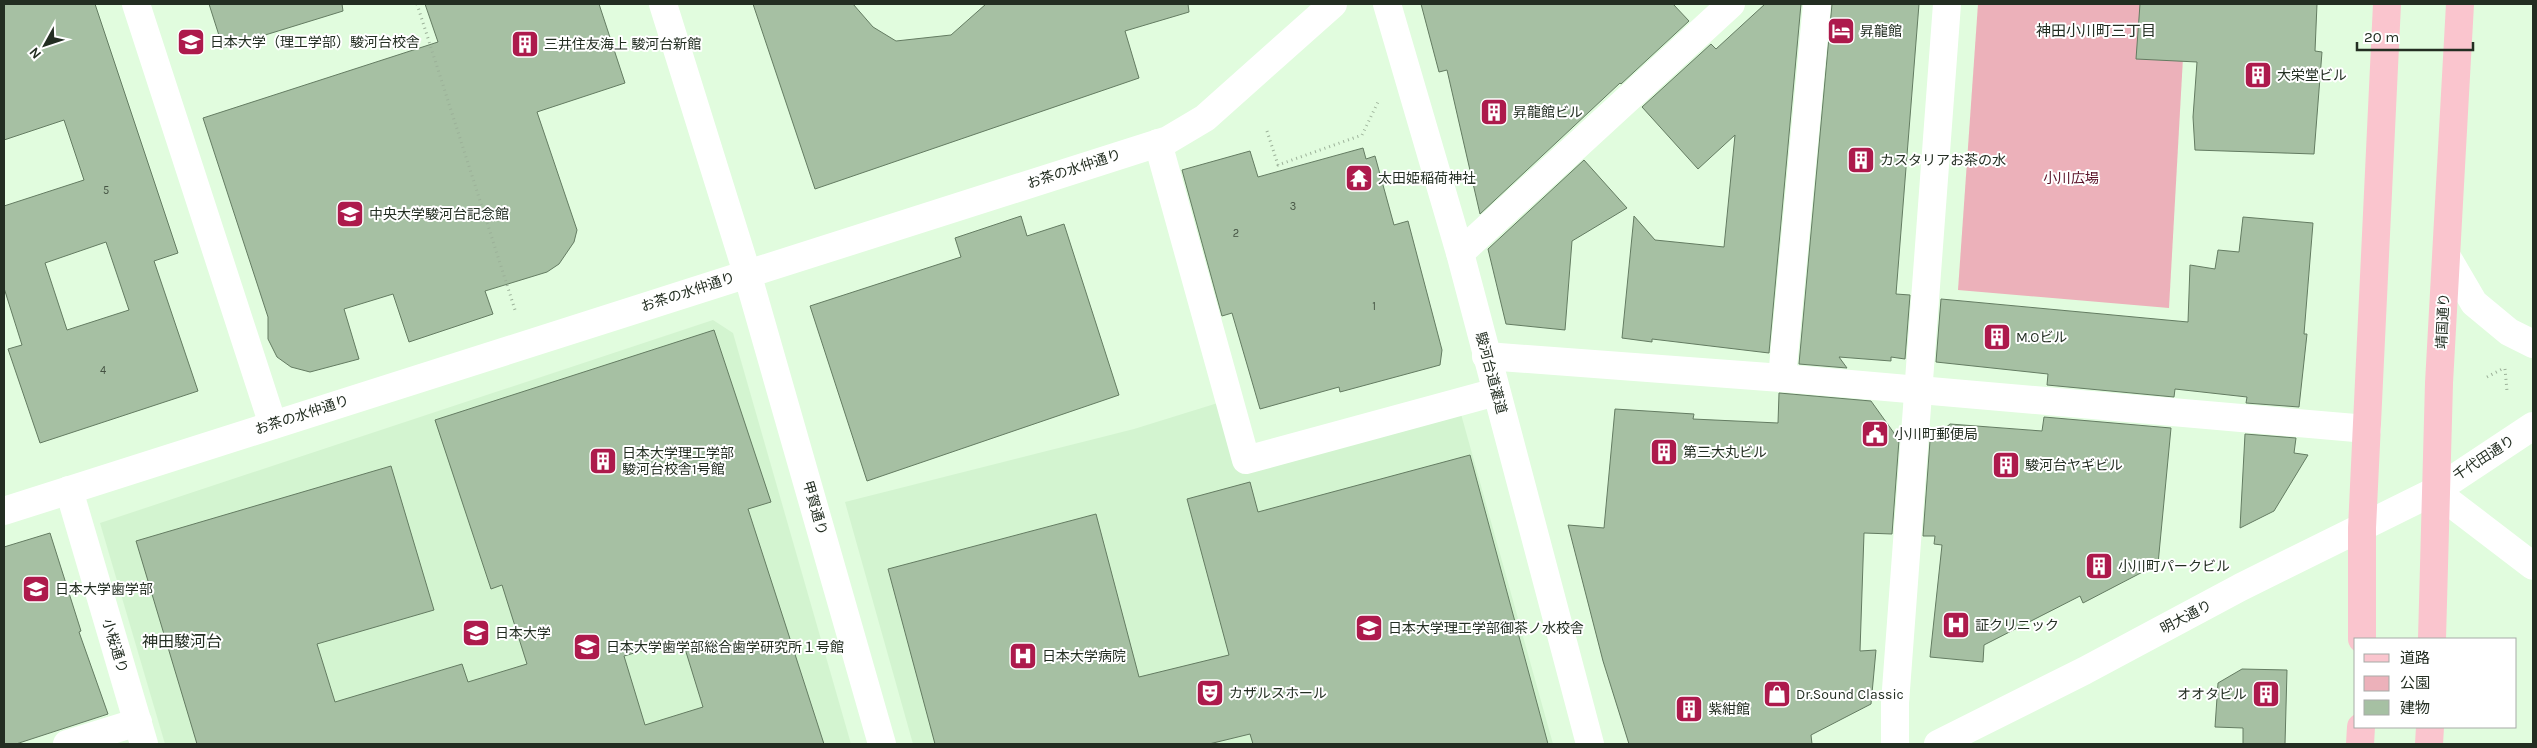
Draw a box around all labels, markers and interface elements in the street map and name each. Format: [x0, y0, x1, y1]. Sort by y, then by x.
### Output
hotel icon: 昇龍館 [1826, 16, 1856, 46]
north arrow [20, 20, 70, 70]
scale bar [2357, 20, 2473, 52]
district label: 神田小川町三丁目 [2036, 22, 2156, 40]
place label: 昇龍館 [1860, 23, 1902, 40]
school or university icon: 日本大学（理工学部）駿河台校舎 [176, 27, 206, 57]
text: 20 m [2364, 28, 2399, 46]
building icon: 三井住友海上 駿河台新館 [510, 29, 540, 59]
place label: 日本大学（理工学部）駿河台校舎 [210, 34, 420, 51]
place label: 三井住友海上 駿河台新館 [544, 36, 701, 53]
text: N [26, 44, 45, 62]
building icon: 大栄堂ビル [2243, 60, 2273, 90]
place label: 大栄堂ビル [2277, 67, 2347, 84]
building icon: 昇龍館ビル [1479, 97, 1509, 127]
place label: 昇龍館ビル [1513, 104, 1583, 121]
building icon: カスタリアお茶の水 [1846, 145, 1876, 175]
street label: お茶の水仲通り [1025, 146, 1123, 192]
place label: カスタリアお茶の水 [1880, 152, 2006, 169]
temple icon: 太田姫稲荷神社 [1344, 163, 1374, 193]
place label: 太田姫稲荷神社 [1378, 170, 1476, 187]
park label: 小川広場 [2043, 170, 2099, 187]
house number: 5 [103, 184, 109, 197]
school or university icon: 中央大学駿河台記念館 [335, 199, 365, 229]
house number: 3 [1290, 200, 1296, 213]
place label: 中央大学駿河台記念館 [369, 206, 509, 223]
house number: 2 [1233, 227, 1239, 240]
street label: お茶の水仲通り [639, 269, 737, 315]
street label: 靖国通り [2433, 293, 2453, 349]
house number: 1 [1372, 300, 1376, 313]
building icon: M.Oビル [1982, 322, 2012, 352]
place label: M.Oビル [2016, 329, 2067, 346]
street label: 駿河台道灌道 [1472, 330, 1510, 416]
house number: 4 [100, 364, 106, 377]
street label: お茶の水仲通り [253, 392, 351, 438]
public building icon: 小川町郵便局 [1860, 419, 1890, 449]
place label: 小川町郵便局 [1894, 426, 1978, 443]
street label: 千代田通り [2450, 432, 2518, 484]
building icon: 第三大丸ビル [1649, 437, 1679, 467]
place label: 第三大丸ビル [1683, 444, 1767, 461]
place label: 日本大学理工学部 駿河台校舎1号館 [622, 445, 734, 478]
building icon: 日本大学理工学部 駿河台校舎1号館 [588, 446, 618, 476]
building icon: 駿河台ヤギビル [1991, 450, 2021, 480]
place label: 駿河台ヤギビル [2025, 457, 2123, 474]
street label: 甲賀通り [799, 479, 831, 537]
building icon: 小川町パークビル [2084, 551, 2114, 581]
place label: 小川町パークビル [2118, 558, 2230, 575]
school or university icon: 日本大学歯学部 [21, 574, 51, 604]
place label: 日本大学歯学部 [55, 581, 153, 598]
street label: 明大通り [2157, 596, 2215, 638]
hospital icon: 証クリニック [1941, 610, 1971, 640]
school or university icon: 日本大学理工学部御茶ノ水校舎 [1354, 613, 1384, 643]
street label: 小桜通り [99, 617, 131, 675]
place label: 証クリニック [1975, 617, 2059, 634]
school or university icon: 日本大学 [461, 618, 491, 648]
place label: 日本大学理工学部御茶ノ水校舎 [1388, 620, 1584, 637]
place label: 日本大学 [495, 625, 551, 642]
district label: 神田駿河台 [142, 632, 222, 651]
school or university icon: 日本大学歯学部総合歯学研究所１号館 [572, 632, 602, 662]
legend [2354, 638, 2517, 728]
place label: 日本大学歯学部総合歯学研究所１号館 [606, 639, 844, 656]
hospital icon: 日本大学病院 [1008, 641, 1038, 671]
place label: 日本大学病院 [1042, 648, 1126, 665]
text: 道路 [2400, 649, 2430, 667]
text: 公園 [2400, 674, 2430, 692]
theatre icon: カザルスホール [1195, 678, 1225, 708]
shop icon: Dr.Sound Classic [1762, 679, 1792, 709]
building icon: オオタビル [2251, 679, 2281, 709]
place label: カザルスホール [1229, 685, 1327, 702]
place label: Dr.Sound Classic [1796, 686, 1904, 703]
place label: オオタビル [2177, 686, 2247, 703]
building icon: 紫紺館 [1674, 694, 1704, 724]
text: 建物 [2400, 699, 2430, 717]
place label: 紫紺館 [1708, 701, 1750, 718]

